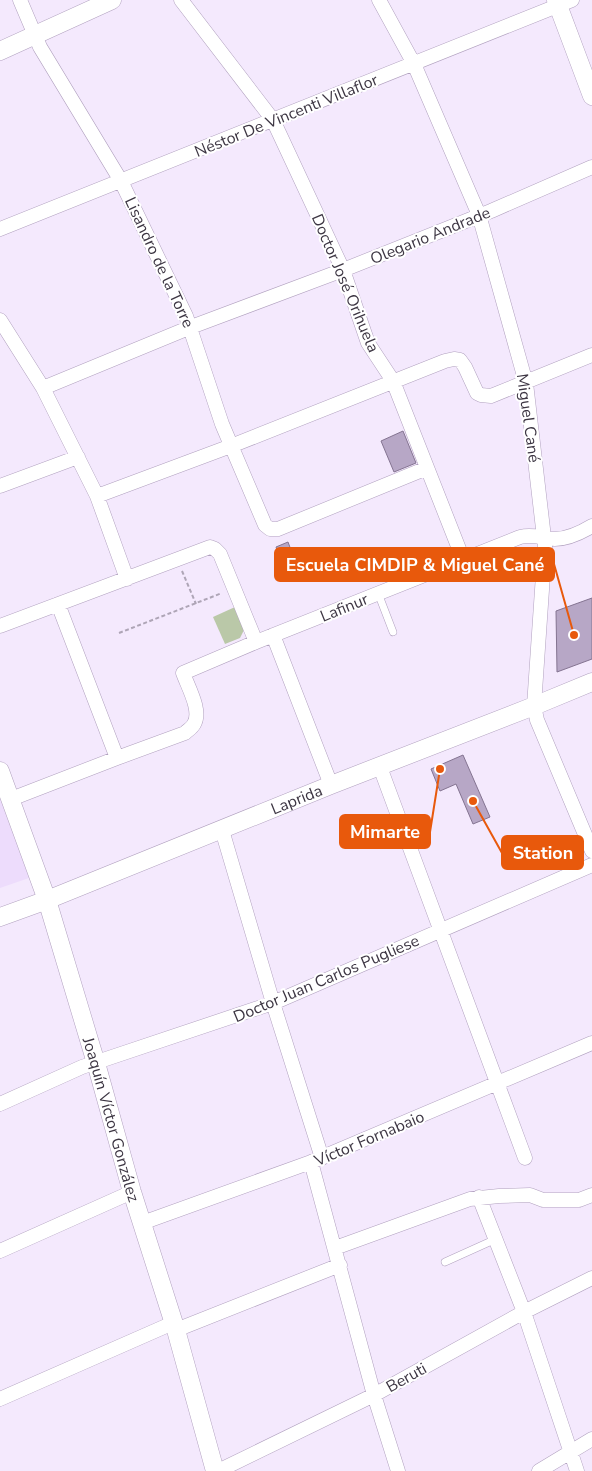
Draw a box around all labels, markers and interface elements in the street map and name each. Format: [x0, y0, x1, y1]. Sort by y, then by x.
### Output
street label: Néstor De Vincenti Villaflor [191, 69, 382, 163]
street label: Lisandro de la Torre [119, 193, 199, 331]
street label: Olegario Andrade [367, 202, 494, 270]
street label: Doctor José Orihuela [306, 211, 384, 356]
street label: Miguel Cané [511, 372, 545, 464]
callout: Escuela CIMDIP & Miguel Cané [275, 548, 554, 581]
text: Escuela CIMDIP & Miguel Cané [286, 553, 545, 577]
street label: Lafinur [317, 588, 372, 627]
street label: Laprida [268, 780, 326, 820]
callout: Mimarte [340, 815, 430, 848]
text: Mimarte [350, 820, 420, 844]
callout: Station [502, 836, 583, 869]
text: Station [513, 841, 573, 865]
street label: Doctor Juan Carlos Pugliese [230, 930, 423, 1028]
street label: Joaquín Víctor González [77, 1034, 144, 1205]
street label: Víctor Fornabaio [310, 1106, 428, 1172]
street label: Beruti [382, 1358, 431, 1398]

